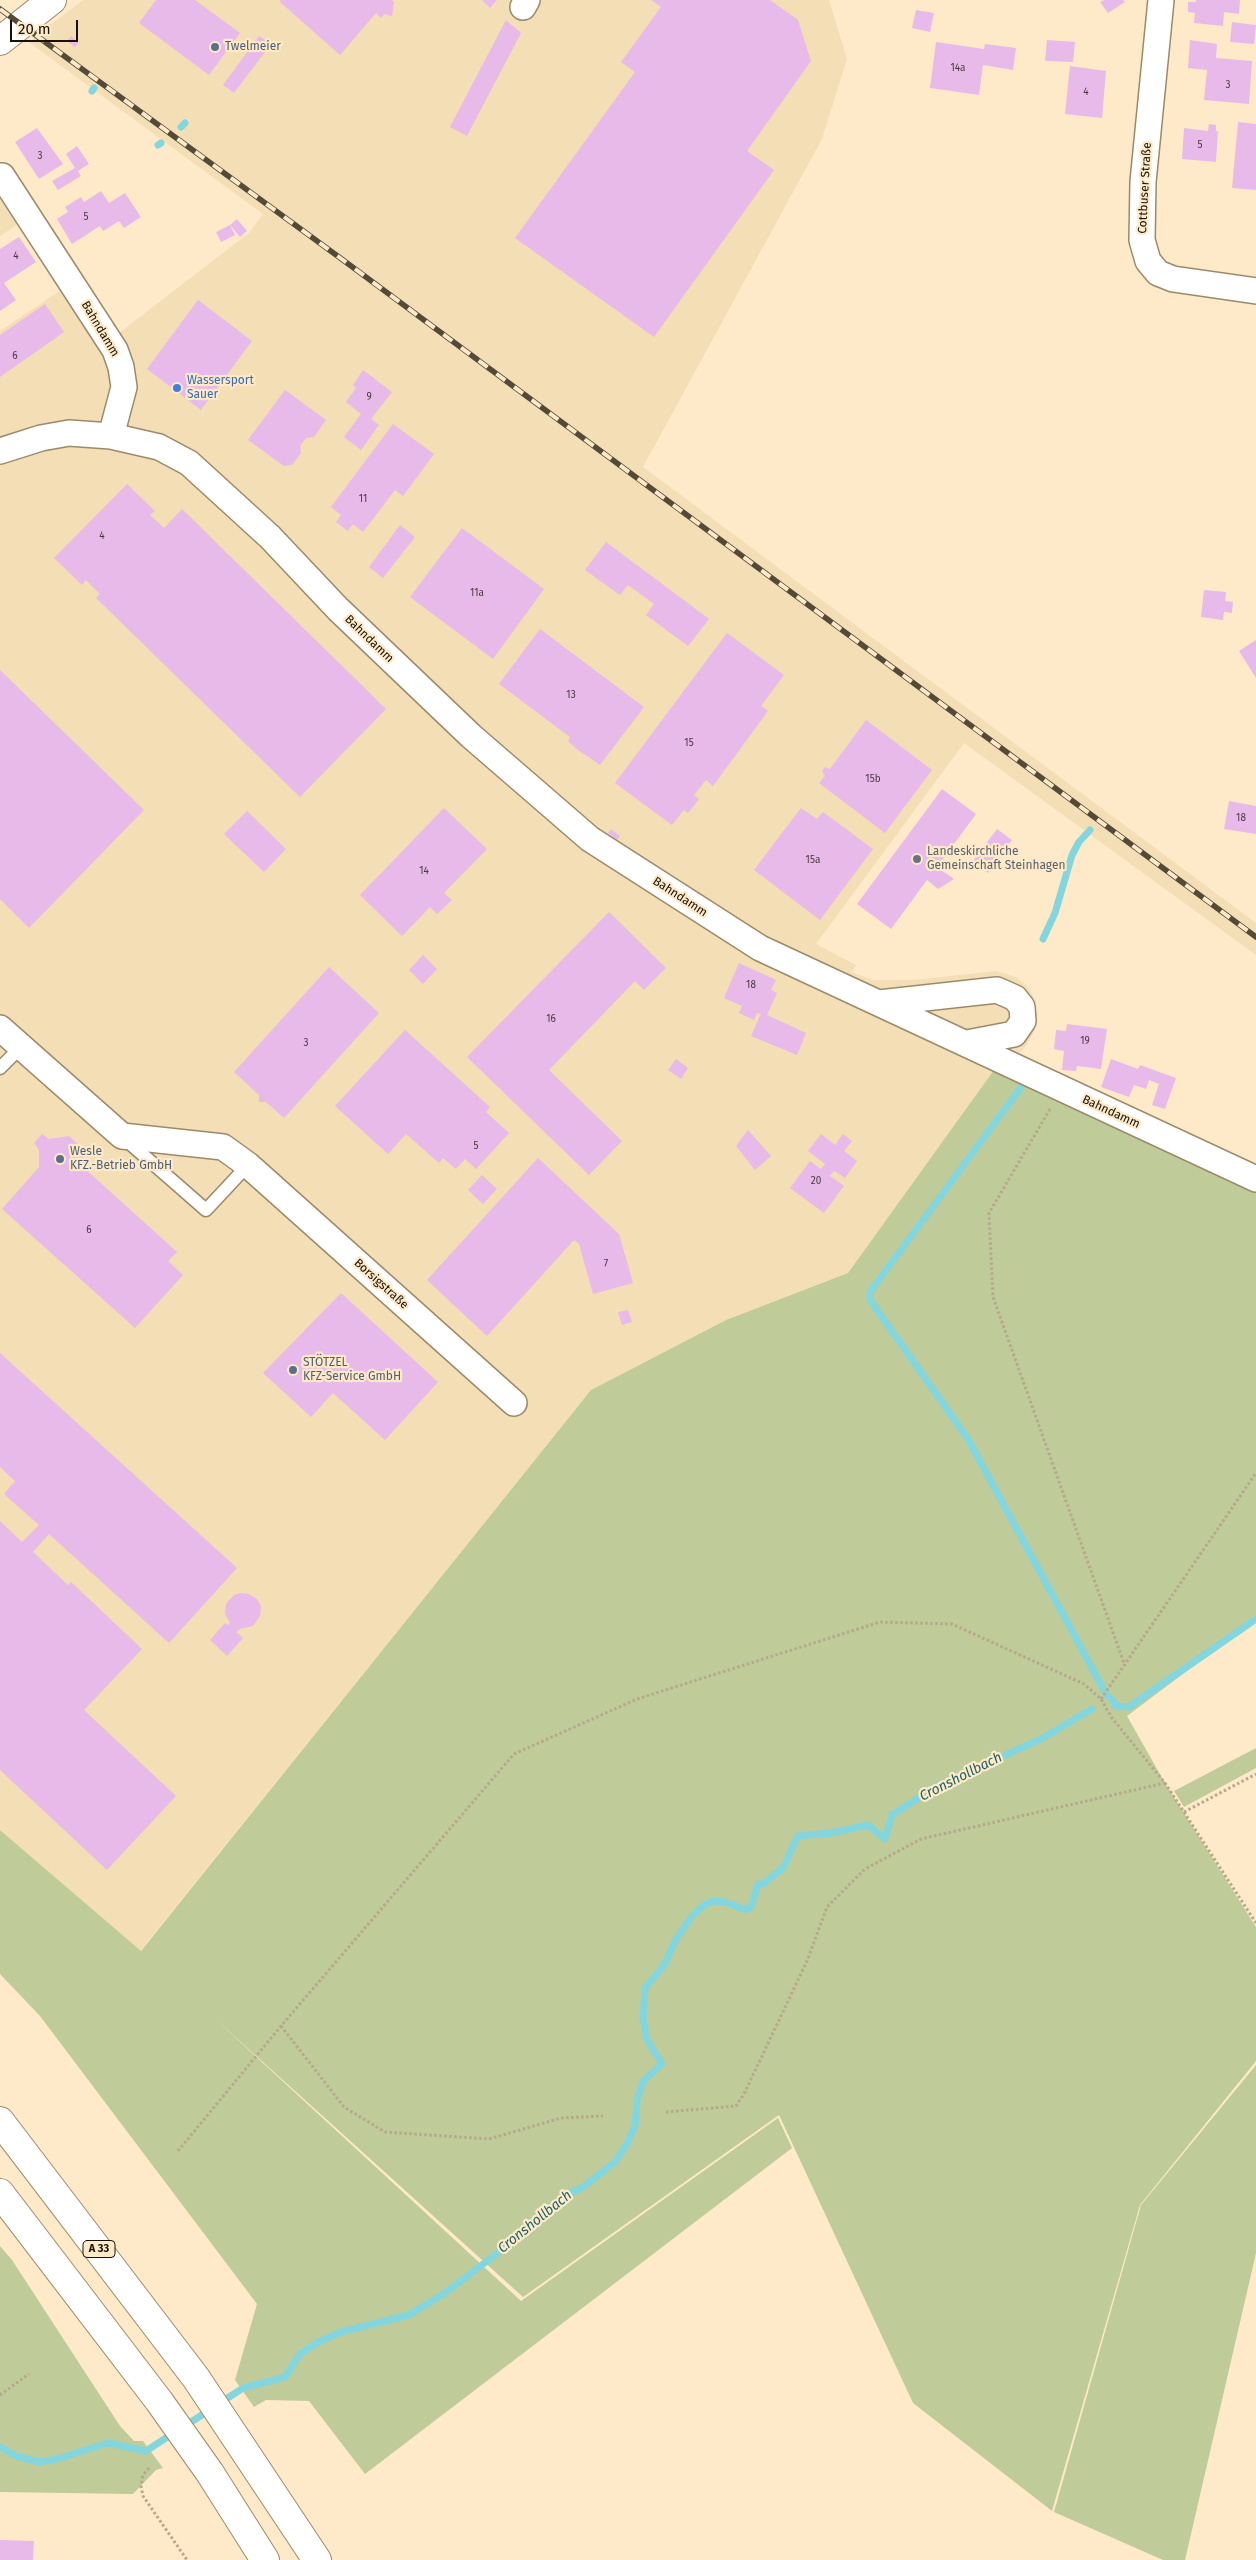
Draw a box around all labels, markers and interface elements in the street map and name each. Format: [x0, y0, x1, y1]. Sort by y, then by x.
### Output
scale bar [12, 10, 80, 42]
text: 20 m [18, 20, 51, 38]
place label: Twelmeier [225, 40, 281, 54]
marker: Twelmeier [209, 41, 221, 53]
house number: 14a [950, 62, 966, 74]
house number: 3 [1226, 79, 1230, 91]
house number: 4 [1083, 86, 1089, 98]
house number: 5 [1197, 139, 1203, 151]
street label: Cottbuser Straße [1135, 142, 1155, 234]
house number: 3 [38, 150, 42, 162]
house number: 5 [83, 211, 89, 223]
house number: 4 [13, 250, 19, 262]
street label: Bahndamm [78, 299, 122, 359]
house number: 6 [12, 350, 18, 362]
place label: Wassersport Sauer [187, 374, 254, 402]
marker: Wassersport Sauer [171, 382, 183, 394]
house number: 9 [366, 391, 372, 403]
house number: 11 [359, 493, 367, 505]
house number: 4 [99, 530, 105, 542]
house number: 11a [470, 587, 484, 599]
street label: Bahndamm [342, 612, 396, 666]
house number: 13 [566, 689, 576, 701]
house number: 15 [684, 737, 694, 749]
house number: 15b [865, 773, 881, 785]
house number: 18 [1236, 812, 1246, 824]
place label: Landeskirchliche Gemeinschaft Steinhagen [927, 845, 1065, 873]
marker: Landeskirchliche Gemeinschaft Steinhagen [911, 853, 923, 865]
house number: 15a [806, 854, 820, 866]
house number: 14 [419, 865, 429, 877]
street label: Bahndamm [650, 874, 710, 920]
house number: 18 [746, 979, 756, 991]
house number: 16 [546, 1013, 556, 1025]
house number: 19 [1080, 1035, 1090, 1047]
house number: 3 [304, 1037, 308, 1049]
street label: Bahndamm [1080, 1092, 1142, 1132]
house number: 5 [473, 1140, 479, 1152]
place label: Wesle KFZ.-Betrieb GmbH [70, 1145, 172, 1173]
marker: Wesle KFZ.-Betrieb GmbH [54, 1153, 66, 1165]
house number: 20 [811, 1175, 821, 1187]
house number: 6 [86, 1224, 92, 1236]
street label: Borsigstraße [351, 1256, 411, 1312]
house number: 7 [604, 1258, 608, 1270]
place label: STÖTZEL KFZ-Service GmbH [303, 1356, 401, 1384]
marker: STÖTZEL KFZ-Service GmbH [287, 1364, 299, 1376]
water label: Cronshollbach [917, 1749, 1005, 1805]
water label: Cronshollbach [495, 2187, 575, 2257]
road number: A 33 [83, 2240, 115, 2258]

